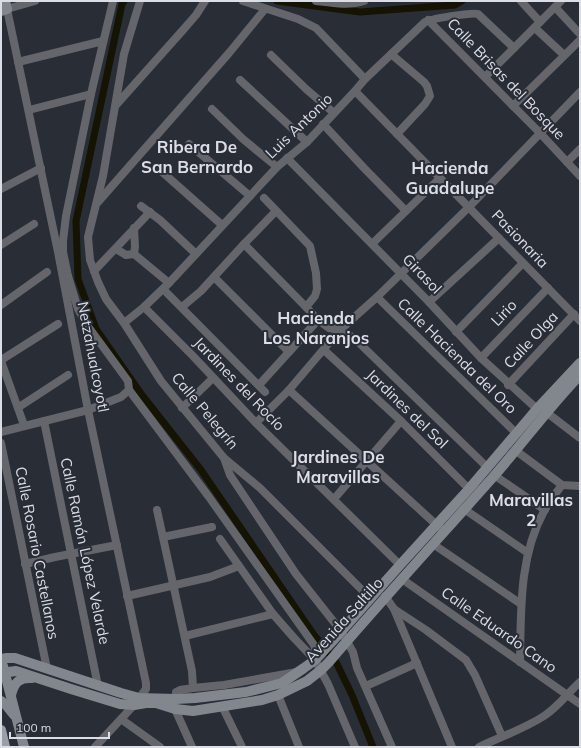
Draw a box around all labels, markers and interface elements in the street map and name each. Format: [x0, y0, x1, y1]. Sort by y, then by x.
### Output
street label: Calle Brisas del Bosque [443, 14, 569, 143]
street label: Luis Antonio [261, 89, 336, 162]
district label: Ribera De San Bernardo [141, 136, 253, 177]
district label: Hacienda Guadalupe [406, 157, 494, 198]
street label: Pasionaria [488, 206, 553, 272]
street label: Girasol [399, 250, 446, 298]
street label: Calle Hacienda del Oro [394, 294, 521, 418]
street label: Lirio [487, 296, 521, 330]
street label: Netzahualcoyotl [73, 300, 114, 414]
district label: Hacienda Los Naranjos [263, 307, 369, 348]
street label: Calle Olga [499, 307, 562, 372]
street label: Jardines del Rocío [190, 333, 289, 435]
street label: Jardines del Sol [363, 365, 452, 452]
street label: Calle Pelegrín [168, 368, 243, 453]
district label: Jardines De Maravillas [291, 446, 385, 487]
street label: Calle Ramón López Velarde [56, 456, 115, 646]
street label: Calle Rosario Castellanos [11, 465, 64, 641]
district label: Maravillas 2 [489, 489, 573, 530]
street label: Avenida Saltillo [301, 573, 387, 666]
street label: Calle Eduardo Cano [438, 583, 561, 677]
scale bar [10, 714, 109, 740]
text: 100 m [16, 720, 51, 735]

